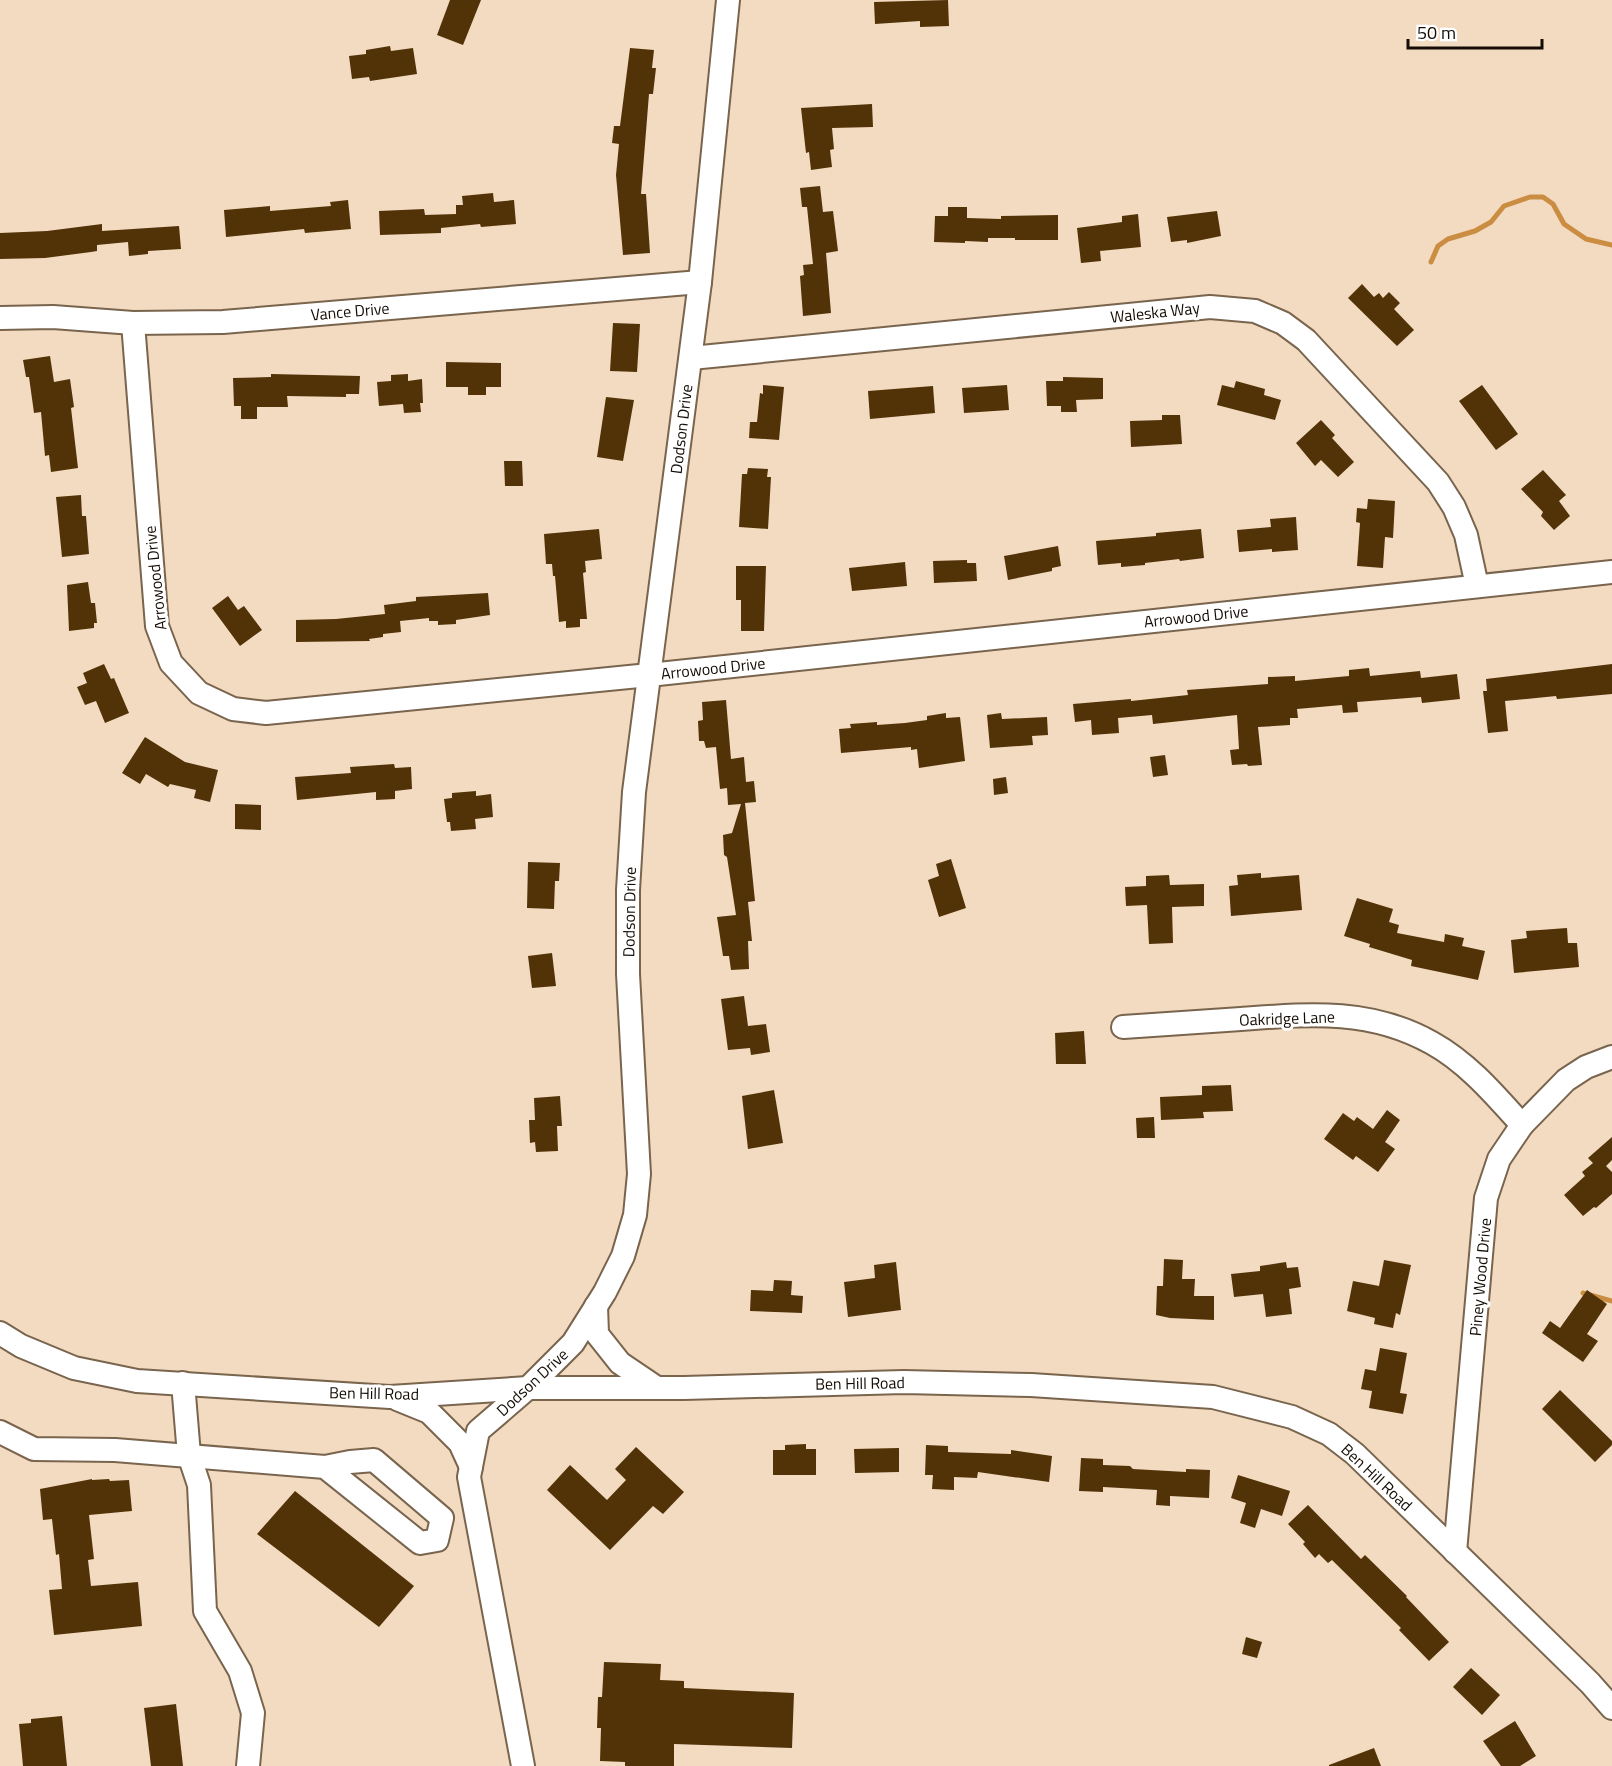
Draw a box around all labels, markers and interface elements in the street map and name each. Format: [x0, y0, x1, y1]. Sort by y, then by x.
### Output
scale bar [1408, 12, 1542, 50]
text: 50 m [1417, 19, 1456, 46]
street label: Waleska Way [1109, 295, 1201, 329]
street label: Vance Drive [310, 296, 390, 326]
street label: Dodson Drive [664, 383, 698, 475]
street label: Arrowood Drive [138, 525, 172, 631]
street label: Arrowood Drive [1143, 599, 1249, 633]
street label: Arrowood Drive [660, 651, 766, 685]
street label: Dodson Drive [616, 867, 642, 957]
street label: Oakridge Lane [1239, 1004, 1335, 1032]
street label: Piney Wood Drive [1463, 1217, 1497, 1337]
street label: Dodson Drive [491, 1342, 573, 1422]
street label: Ben Hill Road [815, 1370, 905, 1396]
street label: Ben Hill Road [329, 1380, 419, 1406]
street label: Ben Hill Road [1336, 1438, 1418, 1516]

